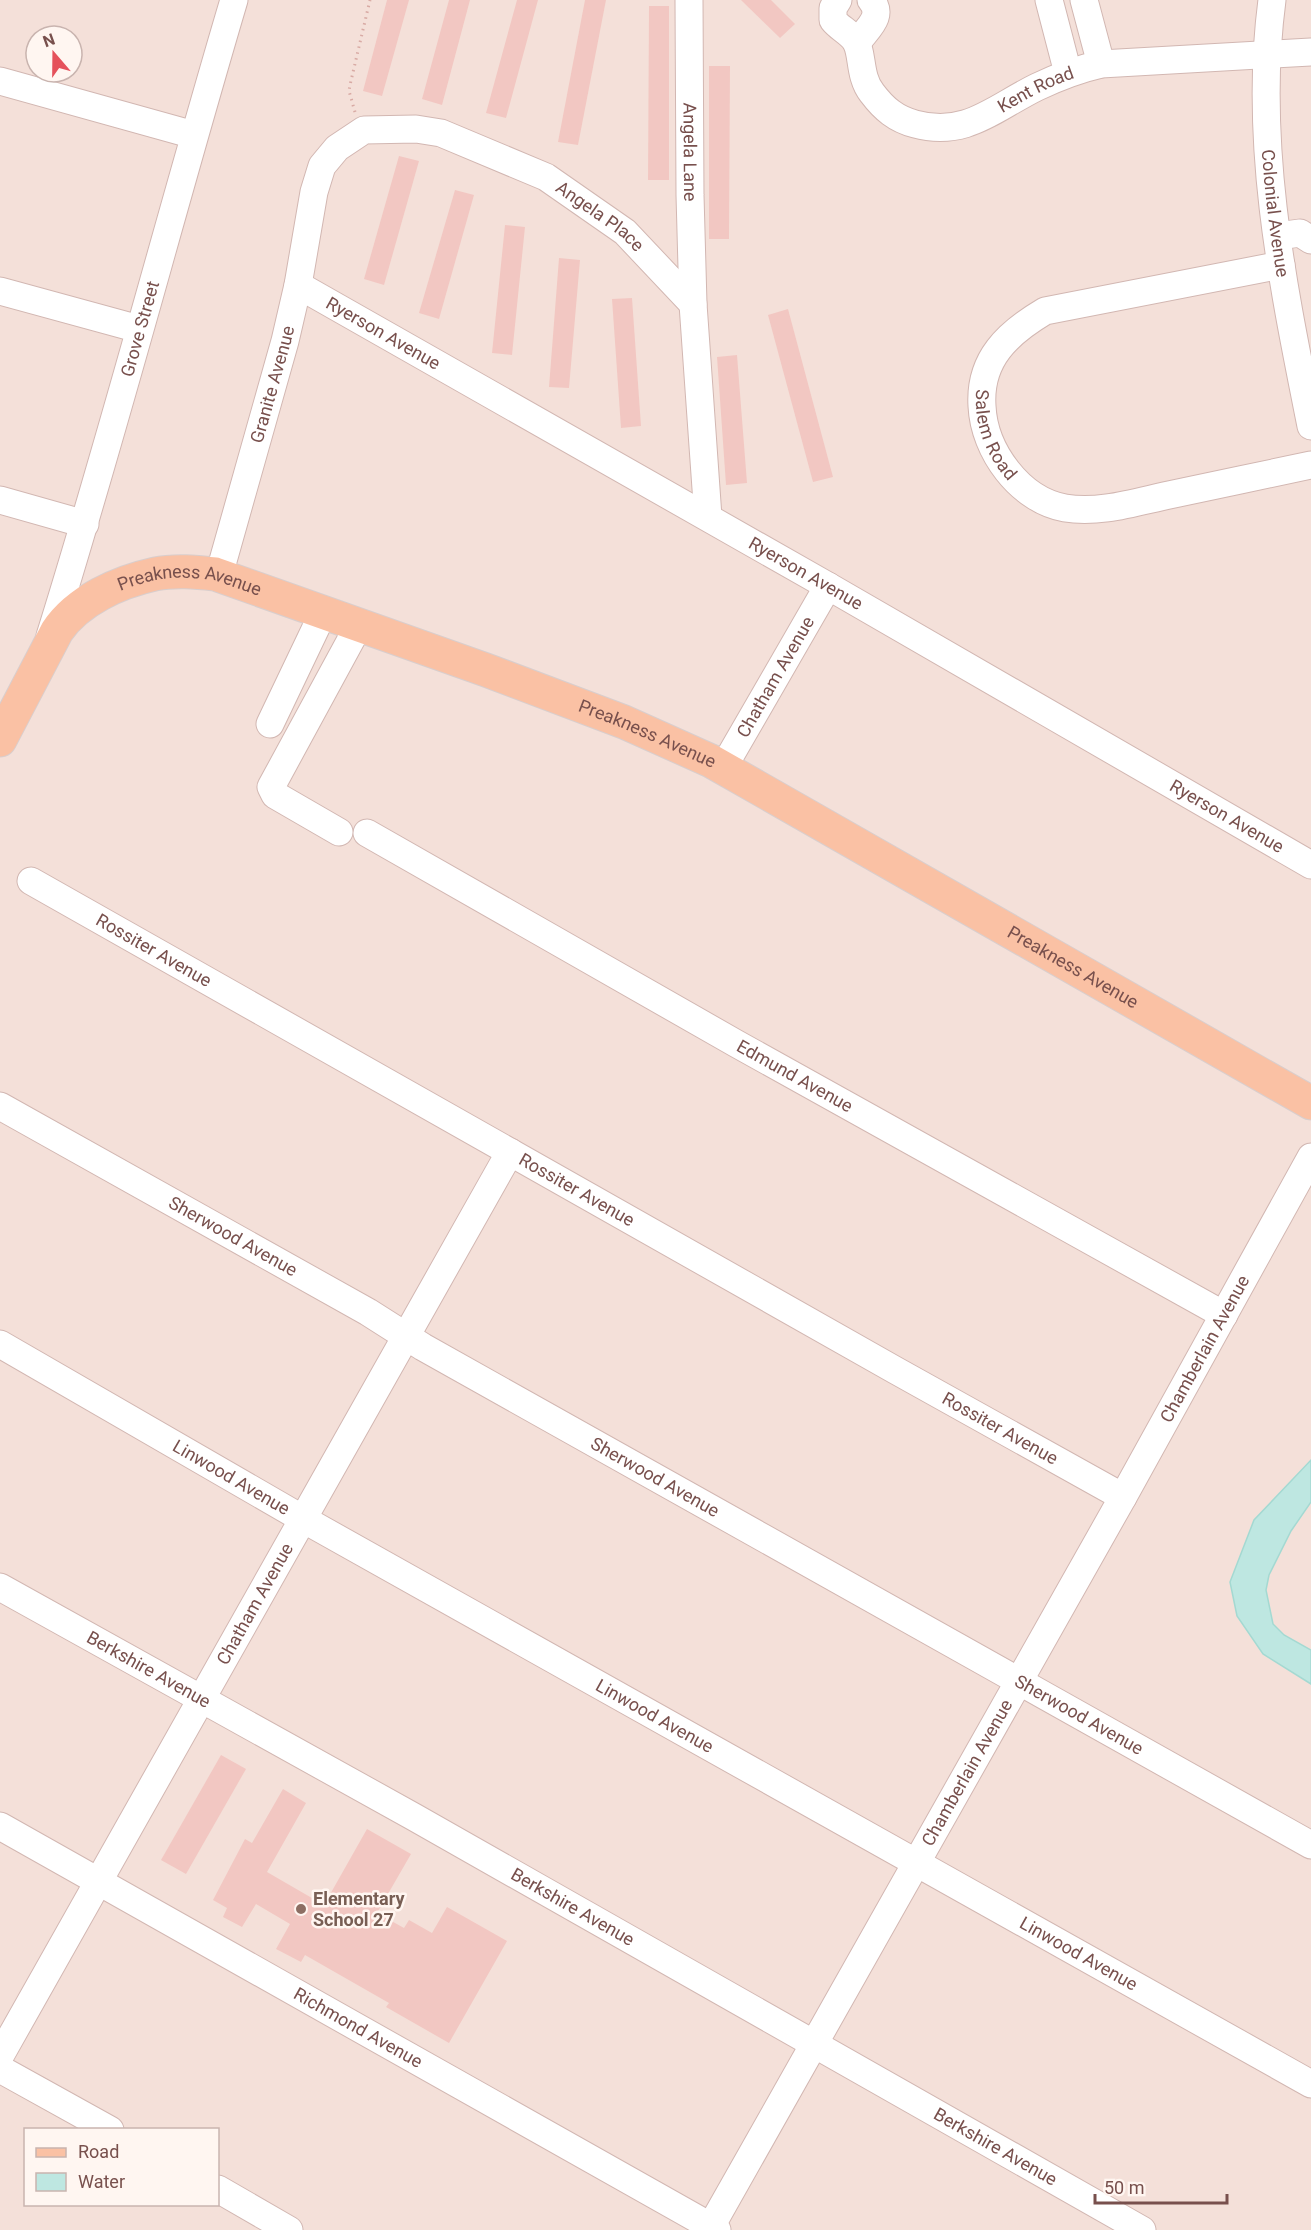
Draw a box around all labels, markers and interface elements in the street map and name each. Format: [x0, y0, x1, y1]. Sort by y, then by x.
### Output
north arrow [24, 24, 84, 84]
text: N [40, 30, 58, 51]
street label: Kent Road [994, 62, 1076, 117]
street label: Angela Lane [680, 102, 701, 202]
street label: Colonial Avenue [1258, 149, 1294, 279]
street label: Angela Place [552, 176, 649, 255]
street label: Grove Street [116, 279, 163, 379]
street label: Ryerson Avenue [323, 292, 444, 374]
street label: Granite Avenue [246, 324, 298, 445]
street label: Salem Road [972, 389, 1021, 484]
street label: Ryerson Avenue [745, 532, 867, 614]
street label: Preakness Avenue [114, 561, 264, 600]
street label: Chatham Avenue [732, 613, 818, 741]
street label: Preakness Avenue [576, 695, 719, 772]
street label: Ryerson Avenue [1166, 775, 1288, 857]
street label: Rossiter Avenue [93, 909, 215, 991]
street label: Preakness Avenue [1004, 921, 1142, 1012]
street label: Edmund Avenue [733, 1035, 857, 1116]
street label: Rossiter Avenue [515, 1148, 638, 1230]
street label: Sherwood Avenue [165, 1192, 301, 1280]
street label: Chamberlain Avenue [1155, 1271, 1254, 1426]
street label: Rossiter Avenue [939, 1387, 1062, 1469]
street label: Sherwood Avenue [587, 1432, 723, 1521]
street label: Linwood Avenue [169, 1435, 294, 1519]
street label: Chatham Avenue [212, 1539, 297, 1668]
street label: Berkshire Avenue [83, 1626, 214, 1712]
street label: Sherwood Avenue [1011, 1670, 1147, 1759]
street label: Linwood Avenue [592, 1674, 717, 1757]
street label: Chamberlain Avenue [917, 1696, 1016, 1850]
street label: Berkshire Avenue [507, 1863, 638, 1950]
place label: Elementary School 27 [313, 1888, 405, 1930]
marker: Elementary School 27 [294, 1902, 308, 1916]
street label: Linwood Avenue [1016, 1912, 1141, 1995]
street label: Richmond Avenue [290, 1983, 426, 2072]
street label: Berkshire Avenue [930, 2103, 1061, 2190]
legend [24, 2128, 219, 2206]
text: Road [78, 2141, 119, 2162]
scale bar [1095, 2167, 1227, 2205]
text: Water [78, 2171, 125, 2192]
text: 50 m [1104, 2177, 1144, 2198]

